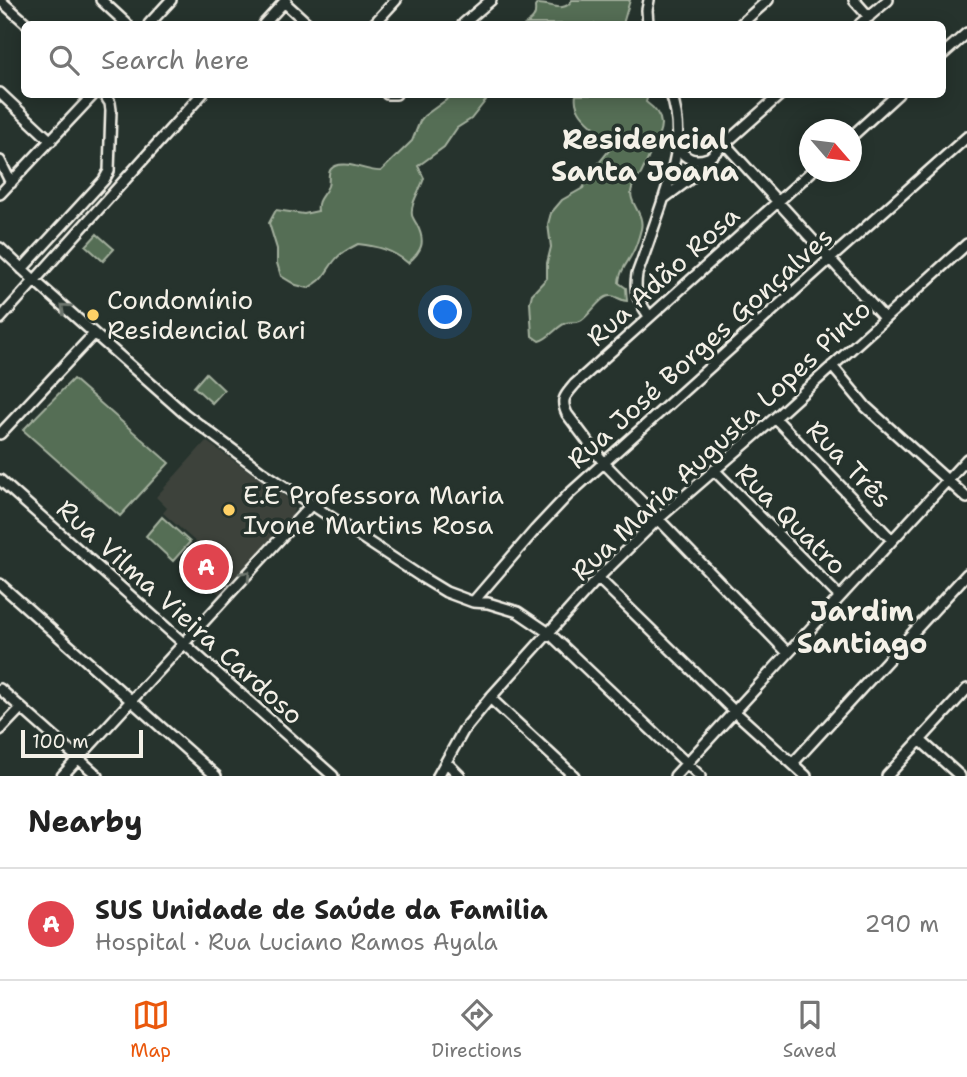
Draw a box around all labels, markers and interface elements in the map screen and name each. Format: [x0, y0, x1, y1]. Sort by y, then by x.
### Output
search box [21, 21, 946, 98]
icon: search [45, 41, 83, 79]
text: Search here [101, 42, 250, 77]
north arrow [799, 119, 862, 182]
district label: Residencial Santa Joana [551, 120, 739, 190]
street label: Rua Adão Rosa [579, 198, 747, 354]
street label: Rua José Borges Gonçalves [560, 219, 840, 476]
place label: Condomínio Residencial Bari [107, 282, 306, 347]
street label: Rua Maria Augusta Lopes Pinto [563, 291, 878, 588]
your location [428, 295, 462, 329]
one-way arrow [60, 303, 73, 316]
marker: Condomínio Residencial Bari [85, 307, 101, 323]
street label: Rua Três [799, 412, 900, 515]
street label: Rua Quatro [728, 455, 855, 582]
place label: E.E Professora Maria Ivone Martins Rosa [243, 477, 504, 542]
street label: Rua Vilma Vieira Cardoso [49, 491, 311, 732]
marker: E.E Professora Maria Ivone Martins Rosa [221, 502, 237, 518]
pin: A [183, 541, 229, 593]
one-way arrow [238, 570, 250, 583]
district label: Jardim Santiago [797, 592, 927, 662]
scale bar [21, 727, 144, 759]
text: 100 m [32, 729, 89, 754]
text: Nearby [28, 801, 143, 842]
text: SUS Unidade de Saúde da Familia [95, 892, 548, 927]
text: A [42, 909, 60, 939]
text: 290 m [865, 909, 939, 939]
text: Hospital · Rua Luciano Ramos Ayala [95, 927, 498, 957]
tab: Map [130, 996, 171, 1063]
tab: Directions [432, 996, 522, 1063]
tab: Saved [783, 996, 837, 1063]

